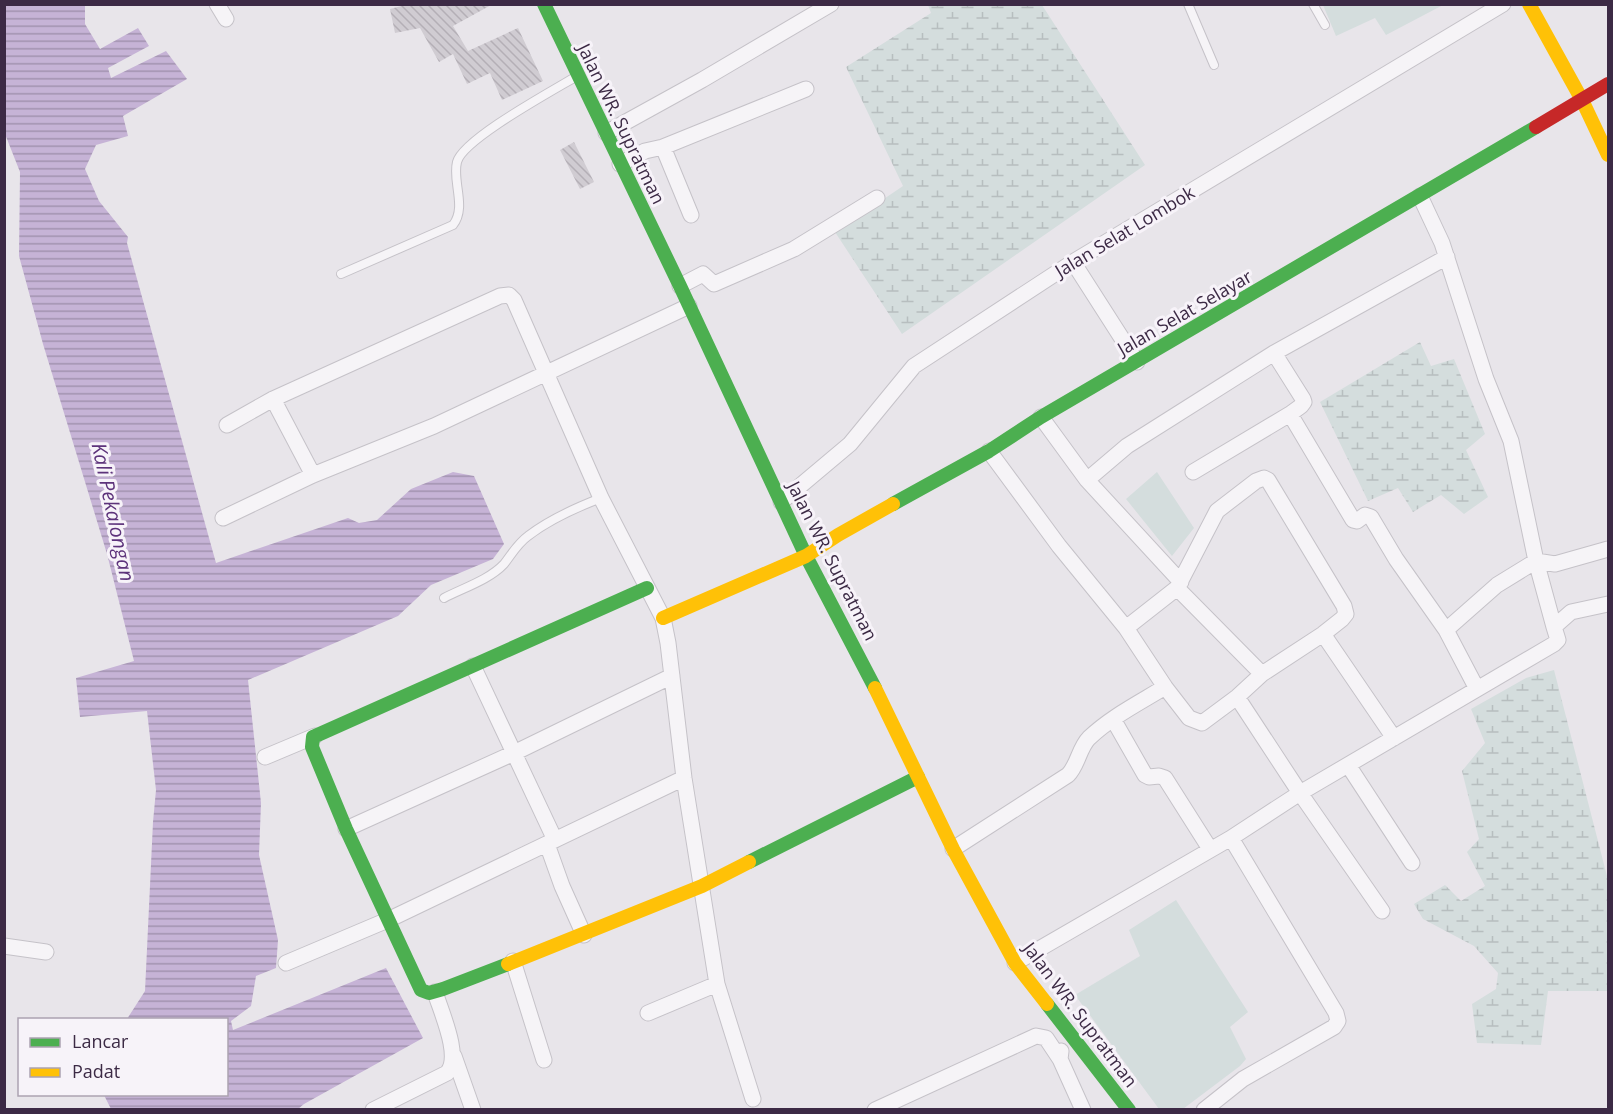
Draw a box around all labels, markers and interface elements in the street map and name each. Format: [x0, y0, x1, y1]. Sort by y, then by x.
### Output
street label: Jalan WR. Supratman [572, 38, 671, 208]
street label: Jalan Selat Lombok [1048, 180, 1199, 283]
street label: Jalan Selat Selayar [1111, 264, 1257, 361]
water label: Kali Pekalongan [86, 440, 141, 584]
street label: Jalan WR. Supratman [781, 475, 883, 644]
street label: Jalan WR. Supratman [1017, 935, 1143, 1092]
legend [18, 1018, 228, 1096]
text: Lancar [72, 1029, 129, 1053]
text: Padat [72, 1059, 120, 1083]

